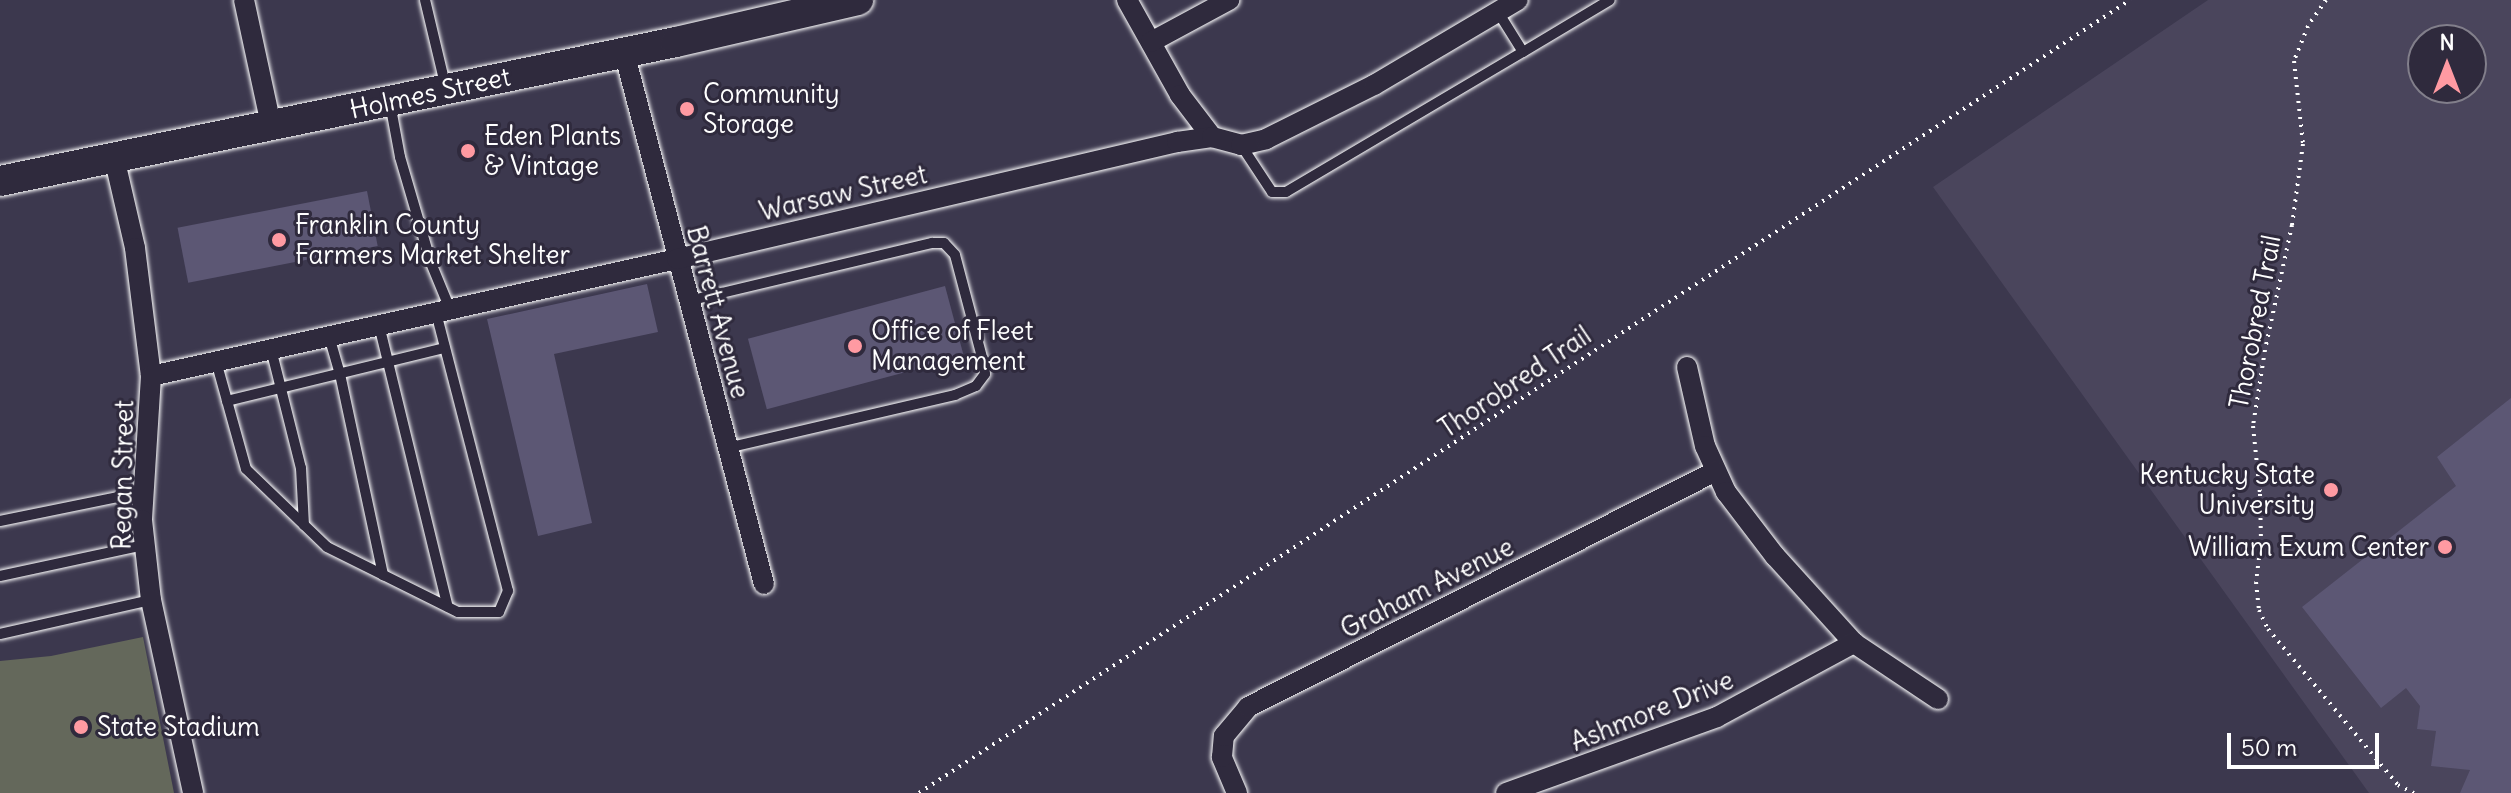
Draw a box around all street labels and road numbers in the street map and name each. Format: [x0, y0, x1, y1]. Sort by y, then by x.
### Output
street label: Holmes Street [347, 61, 513, 125]
street label: Warsaw Street [756, 159, 930, 227]
street label: Barrett Avenue [680, 222, 756, 402]
street label: Thorobred Trail [2223, 232, 2287, 412]
street label: Thorobred Trail [1433, 320, 1597, 444]
street label: Regan Street [106, 400, 140, 550]
street label: Graham Avenue [1335, 531, 1519, 645]
street label: Ashmore Drive [1566, 664, 1738, 758]

